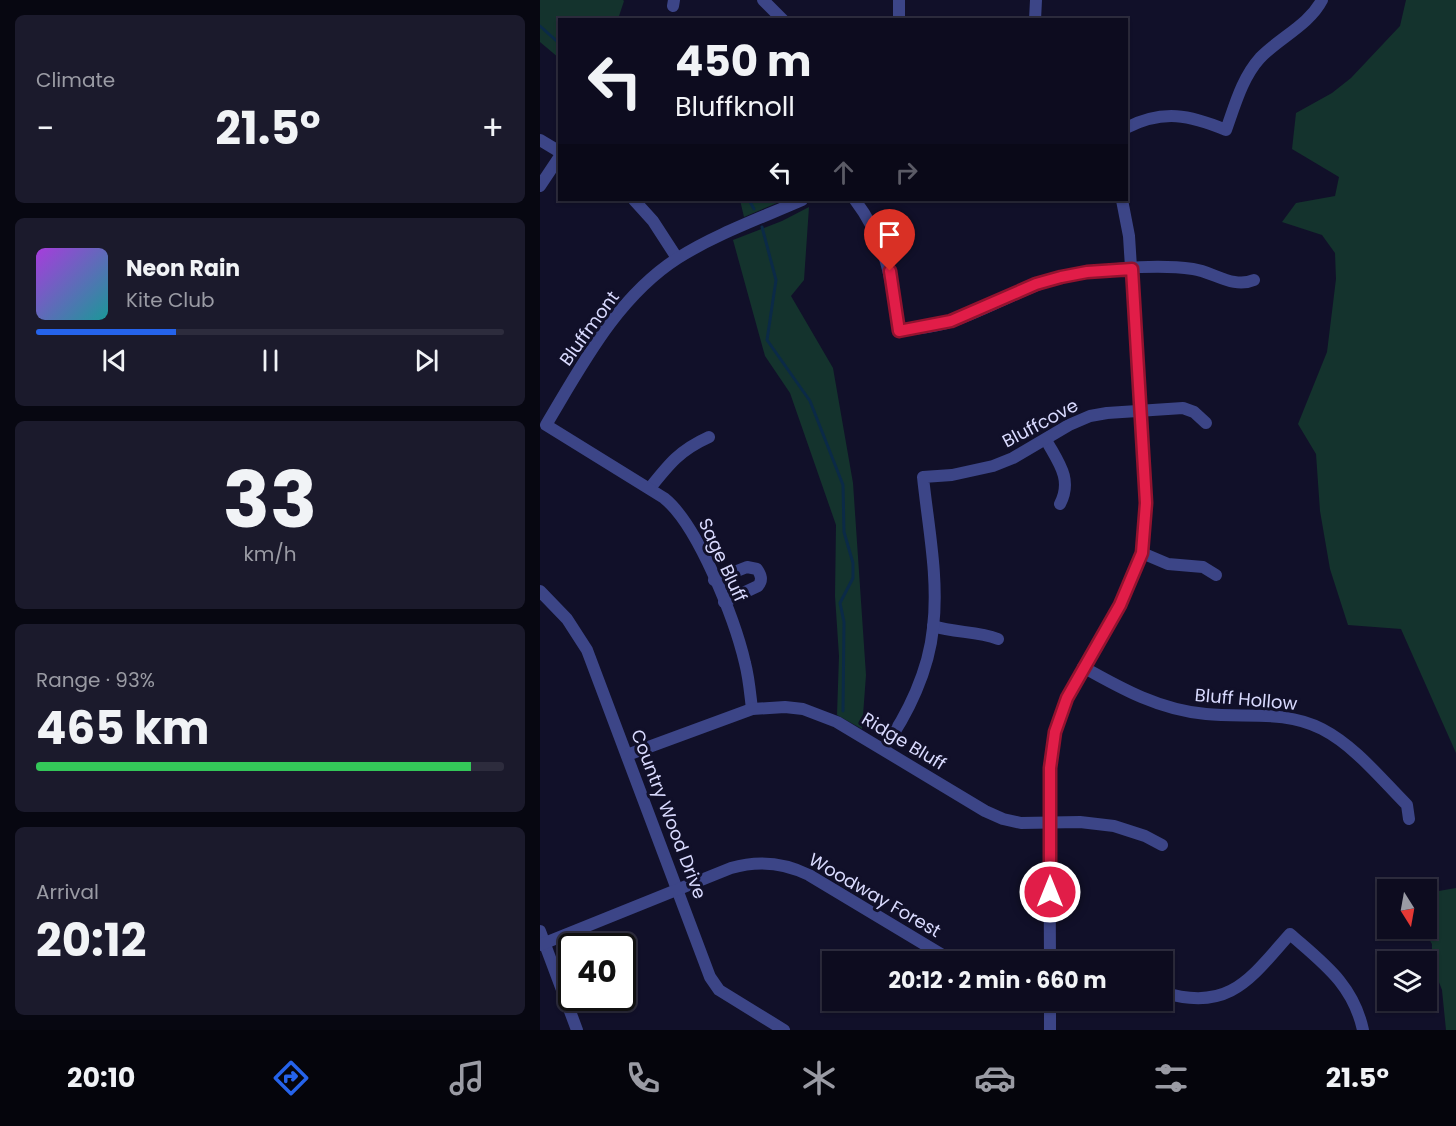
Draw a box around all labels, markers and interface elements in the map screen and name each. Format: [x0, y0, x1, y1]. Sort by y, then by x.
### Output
text: 450 m [675, 32, 812, 91]
icon: left [576, 42, 654, 120]
text: Climate [36, 66, 115, 94]
text: Bluffknoll [675, 88, 795, 125]
text: 21.5° [215, 97, 321, 160]
text: − [36, 105, 54, 152]
text: + [481, 105, 504, 152]
icon: left [764, 156, 797, 189]
icon: ahead [827, 156, 860, 189]
icon: right [890, 156, 923, 189]
pin [864, 209, 915, 271]
icon: arrive [873, 218, 906, 251]
text: Neon Rain [126, 253, 240, 284]
street label: Bluffmont [553, 285, 625, 371]
text: Kite Club [126, 286, 215, 314]
icon: previous [98, 344, 131, 377]
icon: pause [254, 344, 287, 377]
icon: next [410, 344, 443, 377]
street label: Bluffcove [998, 393, 1082, 453]
text: 33 [223, 445, 317, 554]
street label: Sage Bluff [693, 514, 753, 606]
text: km/h [243, 540, 297, 568]
text: Range · 93% [36, 666, 155, 694]
street label: Bluff Hollow [1194, 682, 1299, 716]
text: 465 km [36, 697, 209, 760]
street label: Ridge Bluff [857, 706, 951, 776]
street label: Country Wood Drive [625, 726, 713, 902]
street label: Woodway Forest [804, 847, 946, 943]
position arrow [1018, 860, 1082, 924]
text: Arrival [36, 878, 99, 906]
north arrow [1377, 879, 1437, 939]
map controls [1377, 879, 1437, 1011]
text: 20:12 [36, 909, 146, 972]
speed limit sign: 40 [558, 933, 636, 1011]
button: layers [1377, 951, 1437, 1011]
text: 20:12 · 2 min · 660 m [889, 965, 1106, 996]
icon: directions [270, 1057, 312, 1099]
icon: music [446, 1057, 488, 1099]
icon: phone [622, 1057, 664, 1099]
icon: climate [798, 1057, 840, 1099]
icon: car [974, 1057, 1016, 1099]
icon: filters [1150, 1057, 1192, 1099]
text: 20:10 [67, 1059, 135, 1096]
text: 21.5° [1326, 1059, 1389, 1096]

